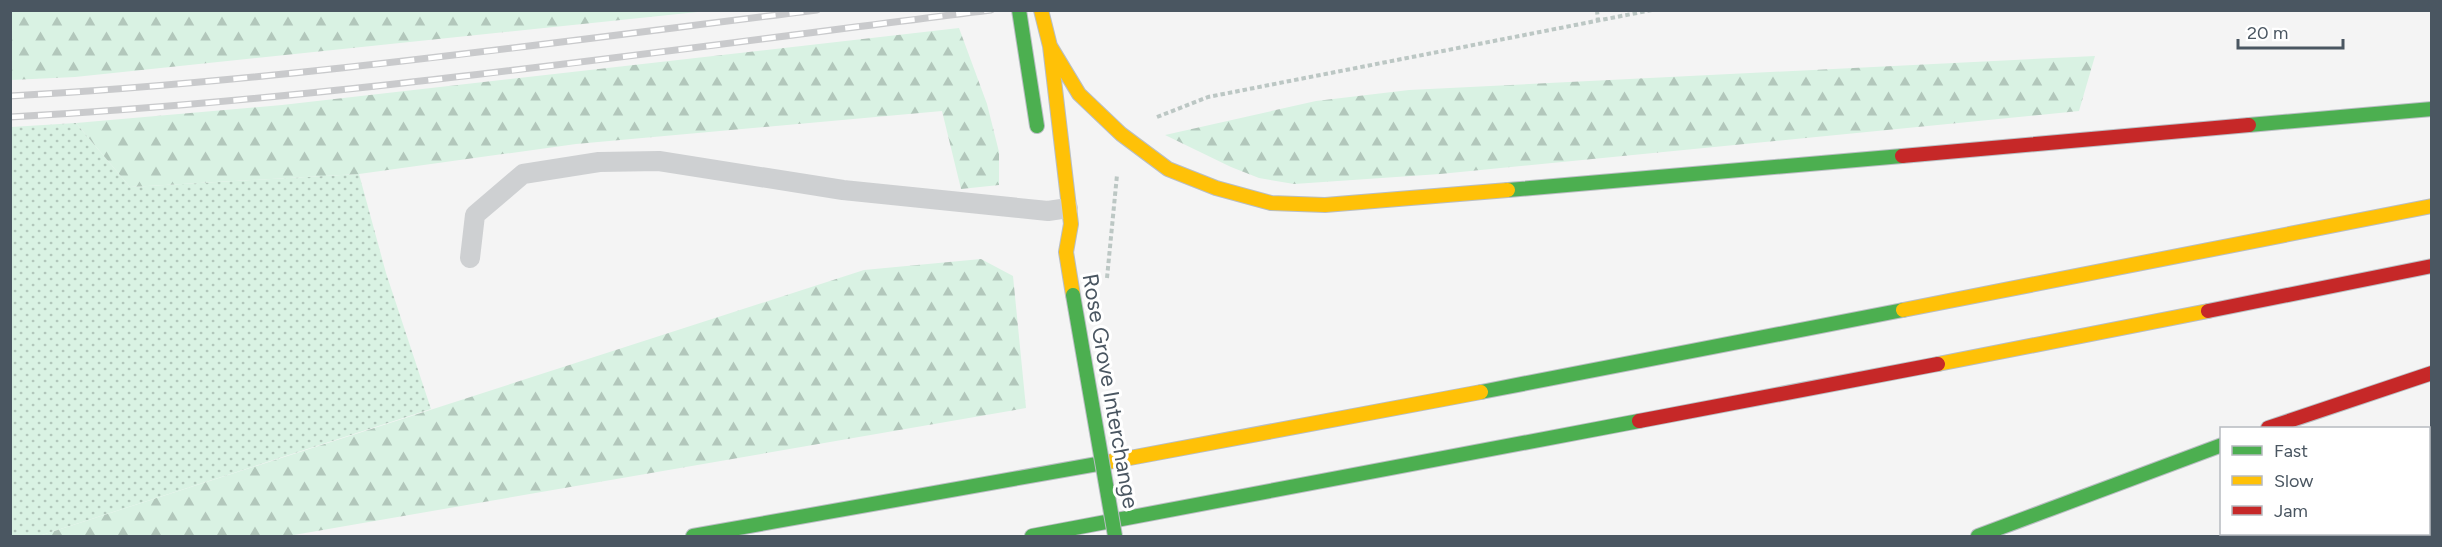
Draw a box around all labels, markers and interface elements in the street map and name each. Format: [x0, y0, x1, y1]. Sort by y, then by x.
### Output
scale bar [2238, 12, 2343, 50]
text: 20 m [2247, 22, 2288, 44]
street label: Rose Grove Interchange [1077, 272, 1144, 511]
legend [2220, 427, 2430, 535]
text: Fast [2274, 440, 2308, 462]
text: Slow [2274, 470, 2313, 492]
text: Jam [2274, 500, 2308, 522]

